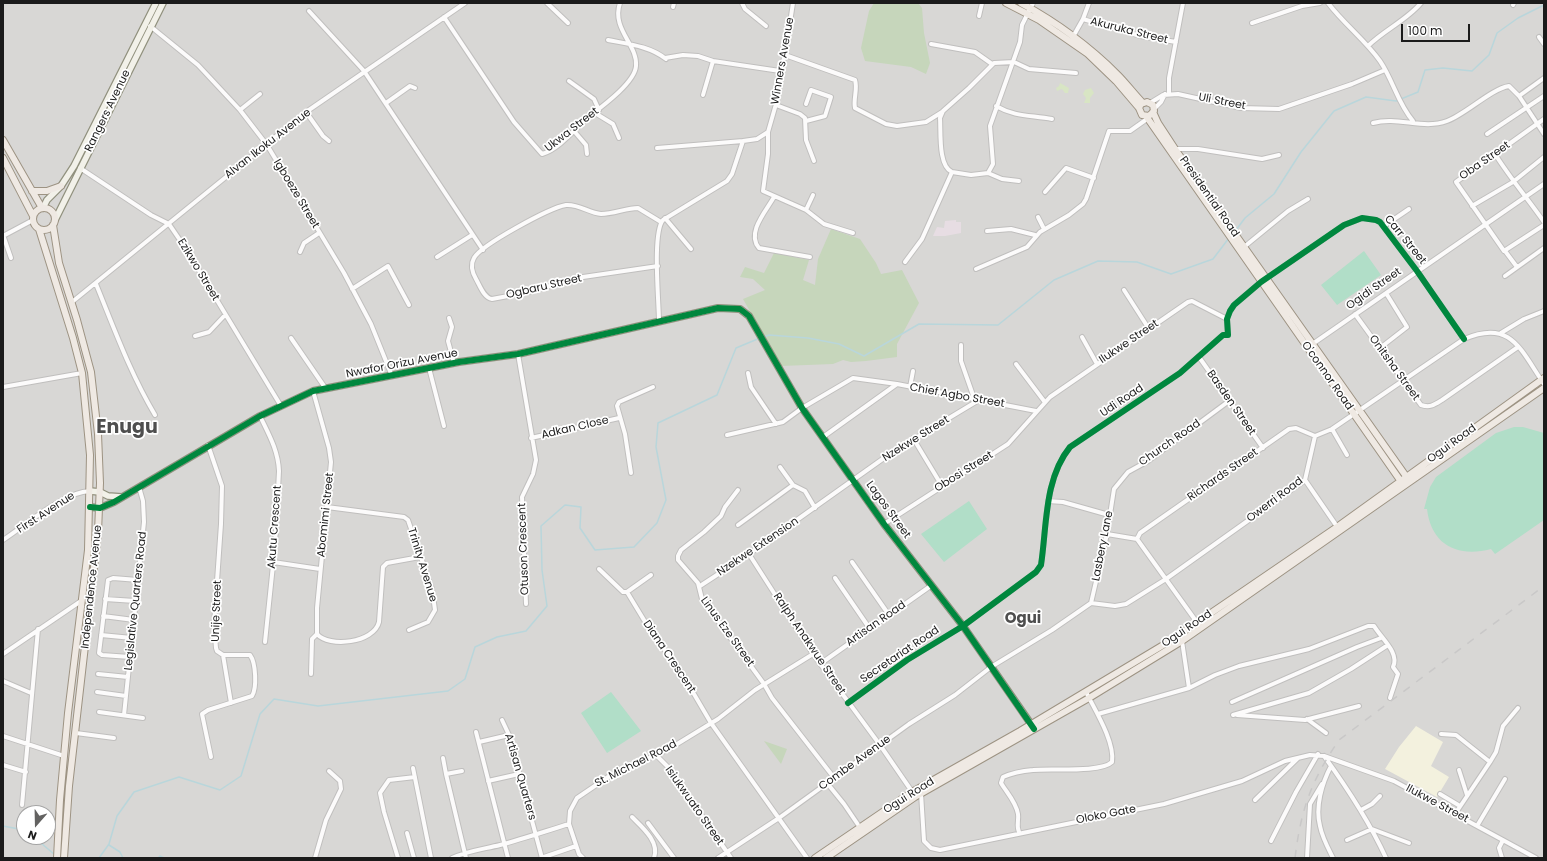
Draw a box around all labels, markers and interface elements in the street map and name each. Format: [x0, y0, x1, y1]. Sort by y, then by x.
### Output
street label: Akuruka Street [1089, 15, 1169, 47]
street label: Winners Avenue [769, 16, 797, 106]
scale bar [1403, 16, 1472, 42]
text: 100 m [1408, 22, 1442, 39]
street label: Rangers Avenue [82, 68, 134, 154]
street label: Uli Street [1197, 91, 1247, 113]
street label: Ukwa Street [542, 105, 602, 155]
street label: Alvan Ikoku Avenue [222, 106, 314, 182]
street label: Oba Street [1457, 139, 1513, 183]
street label: Presidential Road [1176, 154, 1242, 240]
street label: Igboeze Street [270, 157, 322, 231]
street label: Carr Street [1381, 213, 1429, 267]
street label: Ezikwo Street [174, 237, 222, 303]
street label: Ogidi Street [1344, 265, 1404, 313]
street label: Ogbaru Street [505, 272, 583, 302]
street label: Ilukwe Street [1097, 317, 1161, 367]
street label: Onitsha Street [1366, 333, 1422, 403]
street label: O'connor Road [1298, 339, 1356, 413]
street label: Nwafor Orizu Avenue [345, 347, 459, 381]
street label: Basden Street [1204, 368, 1258, 438]
street label: Chief Agbo Street [909, 381, 1005, 411]
street label: Udi Road [1098, 382, 1146, 420]
street label: Nzekwe Street [880, 413, 952, 465]
street label: Adkan Close [540, 414, 610, 442]
district label: Enugu [96, 417, 158, 439]
street label: Church Road [1137, 417, 1203, 469]
street label: Ogui Road [1425, 422, 1479, 466]
street label: Richards Street [1185, 446, 1261, 504]
street label: Obosi Street [932, 449, 996, 495]
street label: Abomimi Street [315, 472, 337, 558]
street label: Owerri Road [1244, 475, 1306, 525]
street label: Lagos Street [863, 479, 913, 541]
street label: Akutu Crescent [265, 485, 285, 569]
street label: First Avenue [15, 489, 77, 537]
street label: Otuson Crescent [516, 503, 532, 595]
street label: Lasbery Lane [1090, 510, 1116, 582]
street label: Nzekwe Extension [715, 515, 801, 579]
street label: Independence Avenue [79, 524, 105, 650]
street label: Trinity Avenue [404, 526, 440, 604]
street label: Legislative Quarters Road [122, 531, 150, 671]
street label: Unije Street [209, 580, 225, 642]
street label: Ralph Anakwue Street [770, 591, 848, 697]
street label: Linus Eze Street [697, 595, 757, 669]
street label: Artisan Road [844, 599, 908, 649]
street label: Ogui Road [1160, 607, 1214, 651]
district label: Ogui [1005, 610, 1041, 628]
street label: Diana Crescent [640, 618, 698, 696]
street label: Secretariat Road [858, 624, 942, 686]
street label: Artisan Quarters [501, 732, 539, 822]
street label: Combe Avenue [817, 733, 893, 793]
street label: St. Michael Road [593, 738, 679, 790]
street label: Isiukwuato Street [662, 764, 726, 848]
street label: Ogui Road [881, 775, 937, 817]
street label: Ilukwe Street [1403, 782, 1471, 826]
street label: Oloko Gate [1075, 803, 1137, 827]
north arrow [16, 805, 56, 845]
text: N [26, 826, 39, 844]

